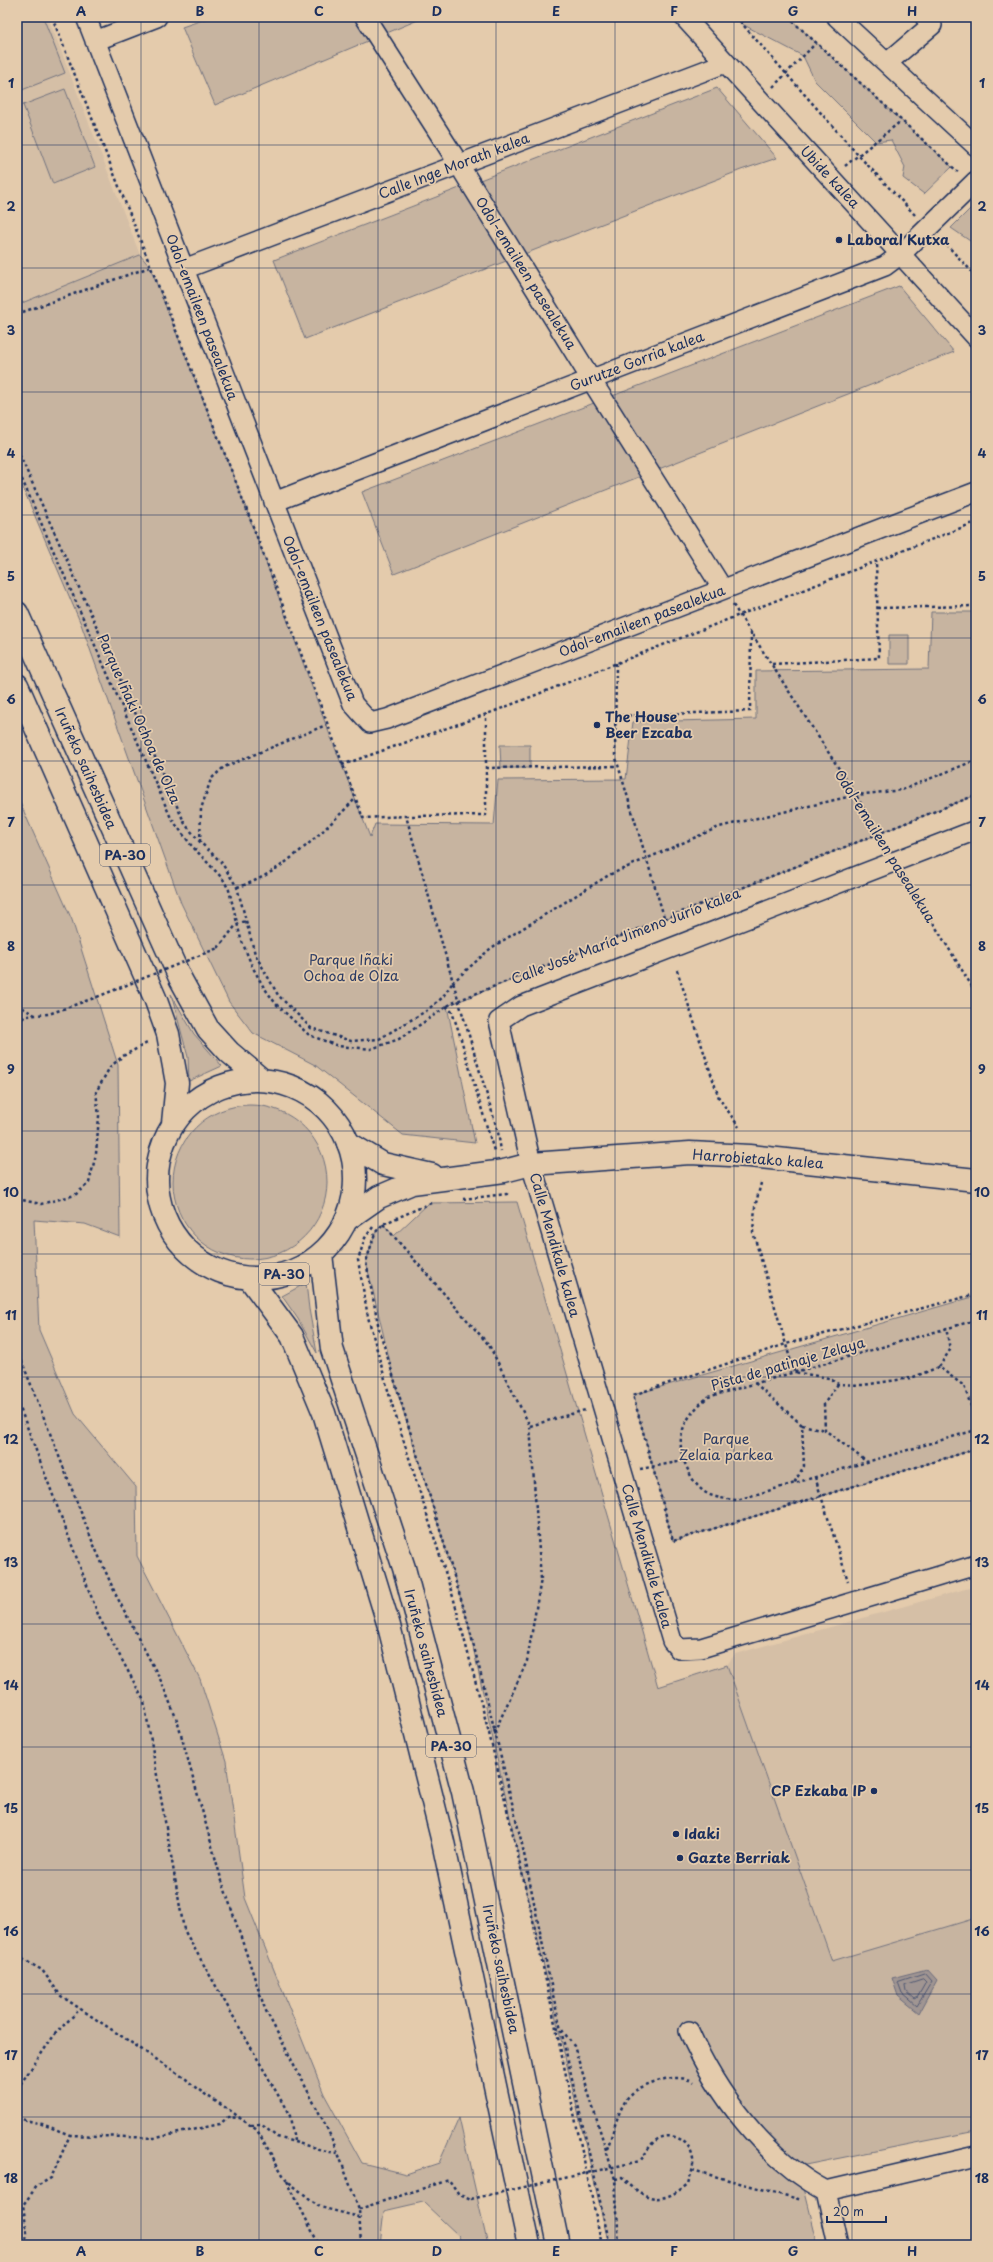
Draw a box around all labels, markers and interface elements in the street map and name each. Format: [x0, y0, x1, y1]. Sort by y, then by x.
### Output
text: A [76, 1, 86, 20]
text: B [196, 1, 205, 20]
text: C [314, 1, 324, 20]
text: D [432, 1, 442, 20]
text: E [552, 1, 560, 20]
text: F [670, 1, 678, 20]
text: G [788, 1, 798, 20]
text: H [907, 1, 917, 20]
text: 1 [8, 73, 14, 92]
text: 1 [979, 73, 985, 92]
street label: Calle Inge Morath kalea [375, 127, 533, 204]
street label: Ubide kalea [796, 140, 866, 213]
street label: Odol-emaileen pasealekua [471, 192, 582, 353]
text: 2 [6, 196, 16, 215]
text: 2 [977, 196, 987, 215]
place label: Laboral Kutxa [847, 229, 950, 250]
street label: Odol-emaileen pasealekua [161, 231, 244, 403]
marker: Laboral Kutxa [834, 235, 844, 245]
text: 3 [7, 320, 16, 339]
text: 3 [978, 320, 987, 339]
street label: Gurutze Gorria kalea [567, 325, 708, 396]
text: 4 [7, 443, 16, 462]
text: 4 [978, 443, 987, 462]
street label: Odol-emaileen pasealekua [278, 532, 363, 704]
text: 5 [7, 566, 15, 585]
text: 5 [978, 566, 986, 585]
street label: Odol-emaileen pasealekua [556, 579, 728, 662]
street label: Parque Iñaki Ochoa de Olza [92, 631, 187, 807]
text: 6 [6, 689, 16, 708]
text: 6 [977, 689, 987, 708]
street label: Iruñeko saihesbidea [50, 703, 123, 833]
place label: The House Beer Ezcaba [605, 706, 693, 743]
marker: The House Beer Ezcaba [592, 720, 602, 730]
street label: Odol-emaileen pasealekua [830, 765, 941, 926]
text: 7 [7, 812, 15, 831]
text: 7 [978, 812, 986, 831]
road number: PA-30 [100, 844, 150, 866]
street label: Calle José María Jimeno Jurío kalea [508, 882, 744, 989]
text: 8 [7, 936, 15, 955]
text: 8 [978, 936, 986, 955]
park label: Parque Iñaki Ochoa de Olza [303, 949, 399, 986]
text: 9 [7, 1059, 15, 1078]
text: 9 [978, 1059, 986, 1078]
street label: Harrobietako kalea [692, 1143, 825, 1174]
street label: Calle Mendikale kalea [525, 1170, 586, 1320]
text: 10 [3, 1182, 19, 1201]
text: 10 [974, 1182, 990, 1201]
road number: PA-30 [259, 1263, 309, 1285]
text: 11 [5, 1305, 17, 1324]
text: 11 [976, 1305, 988, 1324]
street label: Pista de patinaje Zelaya [708, 1331, 867, 1396]
park label: Parque Zelaia parkea [679, 1428, 773, 1465]
text: 12 [3, 1429, 19, 1448]
text: 12 [974, 1429, 990, 1448]
street label: Calle Mendikale kalea [617, 1481, 678, 1631]
text: 13 [4, 1552, 19, 1571]
text: 13 [975, 1552, 990, 1571]
street label: Iruñeko saihesbidea [399, 1586, 454, 1720]
text: 14 [3, 1675, 19, 1694]
text: 14 [974, 1675, 990, 1694]
road number: PA-30 [426, 1735, 476, 1757]
place label: CP Ezkaba IP [771, 1780, 866, 1801]
marker: CP Ezkaba IP [869, 1786, 879, 1796]
text: 15 [4, 1798, 18, 1817]
text: 15 [975, 1798, 989, 1817]
place label: Idaki [684, 1823, 720, 1844]
marker: Idaki [671, 1829, 681, 1839]
place label: Gazte Berriak [688, 1847, 791, 1868]
marker: Gazte Berriak [675, 1853, 685, 1863]
street label: Iruñeko saihesbidea [477, 1902, 526, 2037]
text: 16 [3, 1921, 19, 1940]
text: 16 [974, 1921, 990, 1940]
text: 17 [4, 2045, 18, 2064]
text: 17 [975, 2045, 989, 2064]
text: 18 [4, 2168, 18, 2187]
text: 18 [975, 2168, 989, 2187]
scale bar [827, 2198, 886, 2224]
text: 20 m [833, 2202, 864, 2220]
text: A [76, 2241, 86, 2260]
text: B [196, 2241, 205, 2260]
text: C [314, 2241, 324, 2260]
text: D [432, 2241, 442, 2260]
text: E [552, 2241, 560, 2260]
text: F [670, 2241, 678, 2260]
text: G [788, 2241, 798, 2260]
text: H [907, 2241, 917, 2260]

